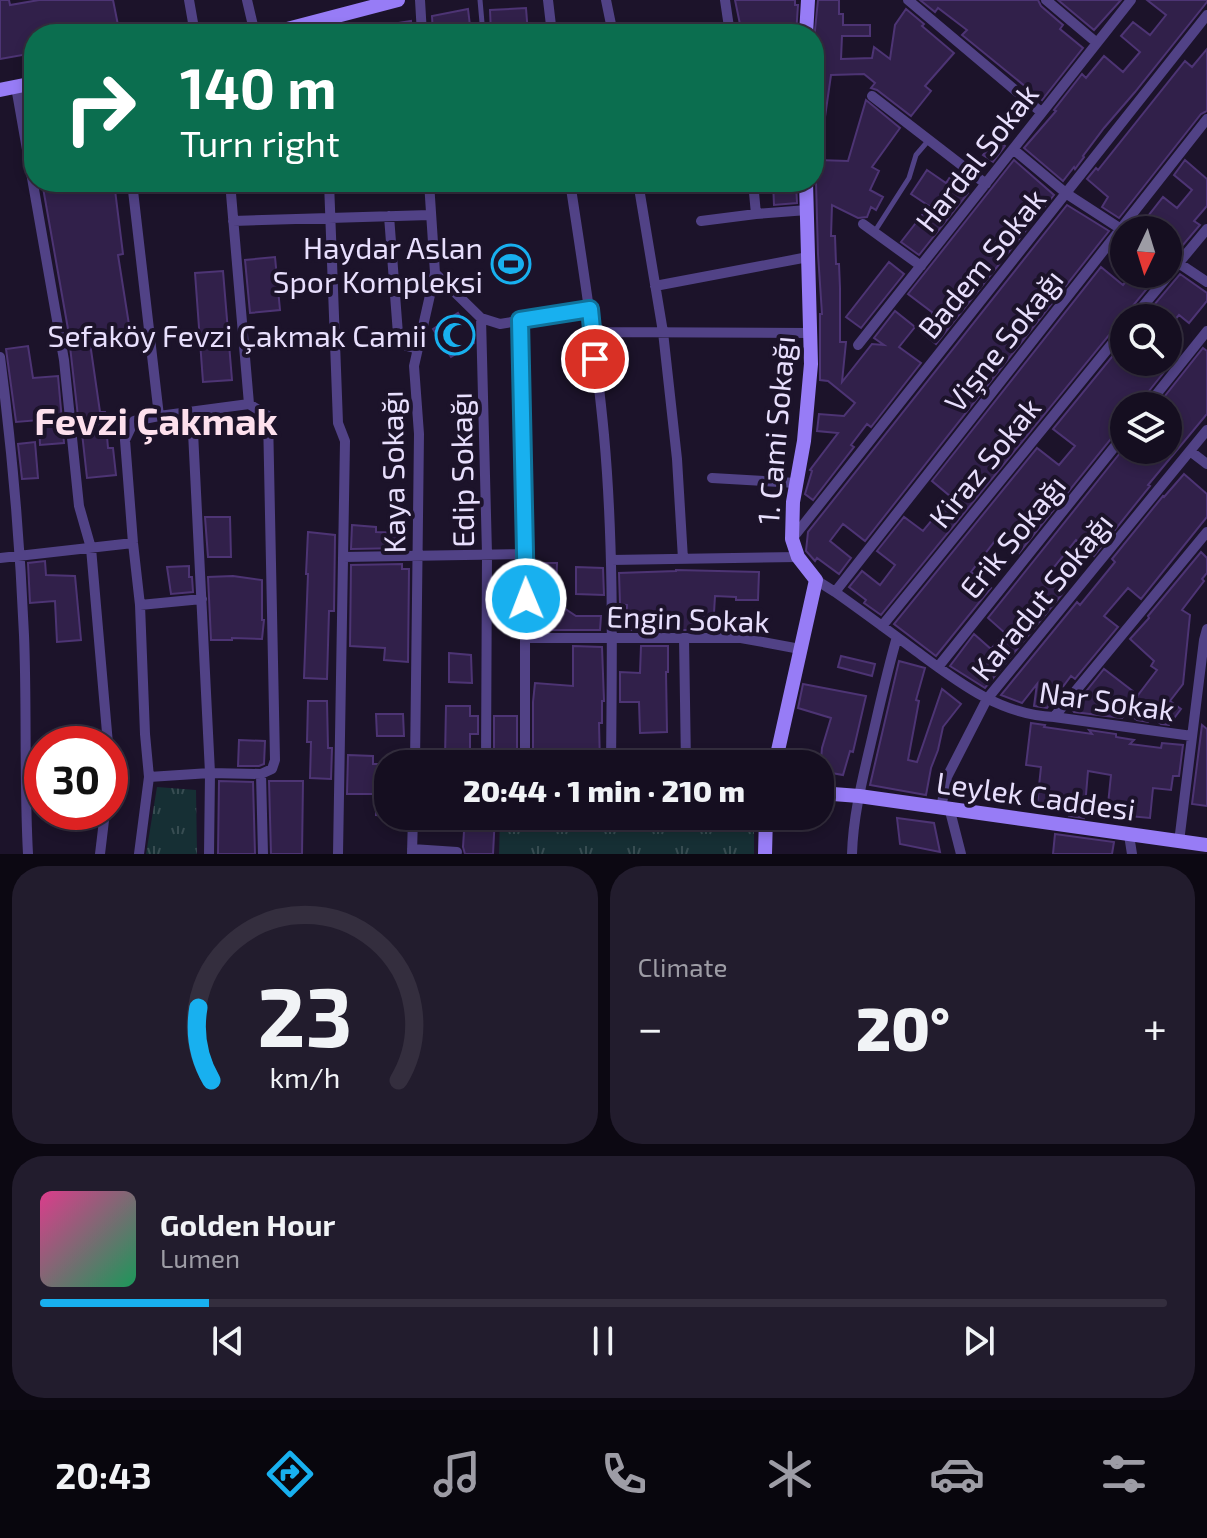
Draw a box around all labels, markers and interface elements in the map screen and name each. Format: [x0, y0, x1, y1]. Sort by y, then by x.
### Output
text: 140 m [180, 53, 337, 120]
icon: right [48, 56, 152, 160]
street label: Hardal Sokak [907, 76, 1045, 238]
text: Turn right [180, 121, 340, 164]
street label: Badem Sokak [910, 181, 1052, 345]
north arrow [1110, 216, 1182, 288]
map controls [1110, 216, 1182, 464]
place label: Haydar Aslan Spor Kompleksi [273, 229, 483, 299]
sports icon: Haydar Aslan Spor Kompleksi [490, 243, 532, 285]
street label: Vişne Sokağı [936, 262, 1071, 419]
button: search [1110, 304, 1182, 376]
mosque icon: Sefaköy Fevzi Çakmak Camii [434, 314, 476, 356]
place label: Sefaköy Fevzi Çakmak Camii [48, 317, 427, 354]
pin [561, 325, 629, 393]
street label: 1. Cami Sokağı [749, 334, 801, 526]
icon: arrive [573, 337, 617, 381]
street label: Kaya Sokağı [373, 390, 411, 554]
street label: Kiraz Sokak [921, 390, 1047, 534]
street label: Edip Sokağı [442, 392, 480, 548]
button: layers [1110, 392, 1182, 464]
district label: Fevzi Çakmak [34, 397, 279, 445]
street label: Erik Sokağı [952, 467, 1072, 605]
street label: Karadut Sokağı [963, 505, 1119, 687]
position arrow [484, 557, 568, 641]
street label: Engin Sokak [606, 597, 770, 639]
street label: Nar Sokak [1037, 673, 1177, 727]
speed limit sign: 30 [24, 726, 128, 830]
street label: Leylek Caddesi [934, 763, 1138, 827]
text: 20:44 · 1 min · 210 m [463, 772, 745, 808]
text: Climate [638, 951, 727, 982]
text: 23 [257, 964, 353, 1064]
text: 20° [856, 991, 950, 1063]
text: − [638, 1000, 663, 1053]
text: + [1143, 1000, 1167, 1053]
text: km/h [269, 1059, 340, 1094]
text: Golden Hour [160, 1206, 335, 1242]
text: Lumen [160, 1242, 240, 1273]
icon: previous [206, 1319, 250, 1363]
icon: pause [581, 1319, 625, 1363]
icon: next [957, 1319, 1001, 1363]
icon: directions [262, 1446, 318, 1502]
icon: music [429, 1446, 485, 1502]
icon: phone [596, 1446, 652, 1502]
icon: climate [762, 1446, 818, 1502]
icon: car [929, 1446, 985, 1502]
icon: filters [1096, 1446, 1152, 1502]
text: 20:43 [55, 1453, 152, 1496]

